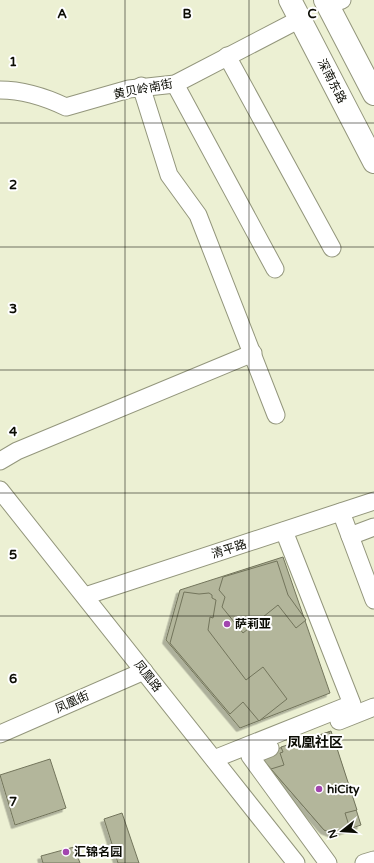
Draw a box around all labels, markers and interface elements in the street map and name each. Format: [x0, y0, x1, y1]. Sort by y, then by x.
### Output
text: A [57, 6, 67, 22]
text: B [182, 6, 192, 22]
text: C [307, 6, 317, 22]
text: 1 [9, 54, 17, 70]
street label: 深南东路 [315, 56, 349, 106]
street label: 黄贝岭南街 [112, 76, 174, 102]
text: 2 [9, 177, 17, 193]
text: 3 [9, 301, 17, 317]
text: 4 [9, 424, 18, 440]
street label: 清平路 [210, 537, 248, 561]
text: 5 [9, 547, 17, 563]
place label: 萨莉亚 [235, 617, 271, 631]
marker: 萨莉亚 [222, 619, 232, 629]
street label: 凤凰路 [131, 658, 165, 694]
text: 6 [9, 671, 17, 687]
street label: 凤凰街 [53, 688, 91, 716]
district label: 凤凰社区 [287, 734, 343, 751]
place label: hiCity [327, 782, 360, 797]
marker: hiCity [314, 784, 324, 794]
text: 7 [9, 794, 17, 810]
north arrow [322, 811, 362, 851]
text: N [325, 828, 340, 840]
place label: 汇锦名园 [74, 845, 122, 859]
marker: 汇锦名园 [61, 847, 71, 857]

